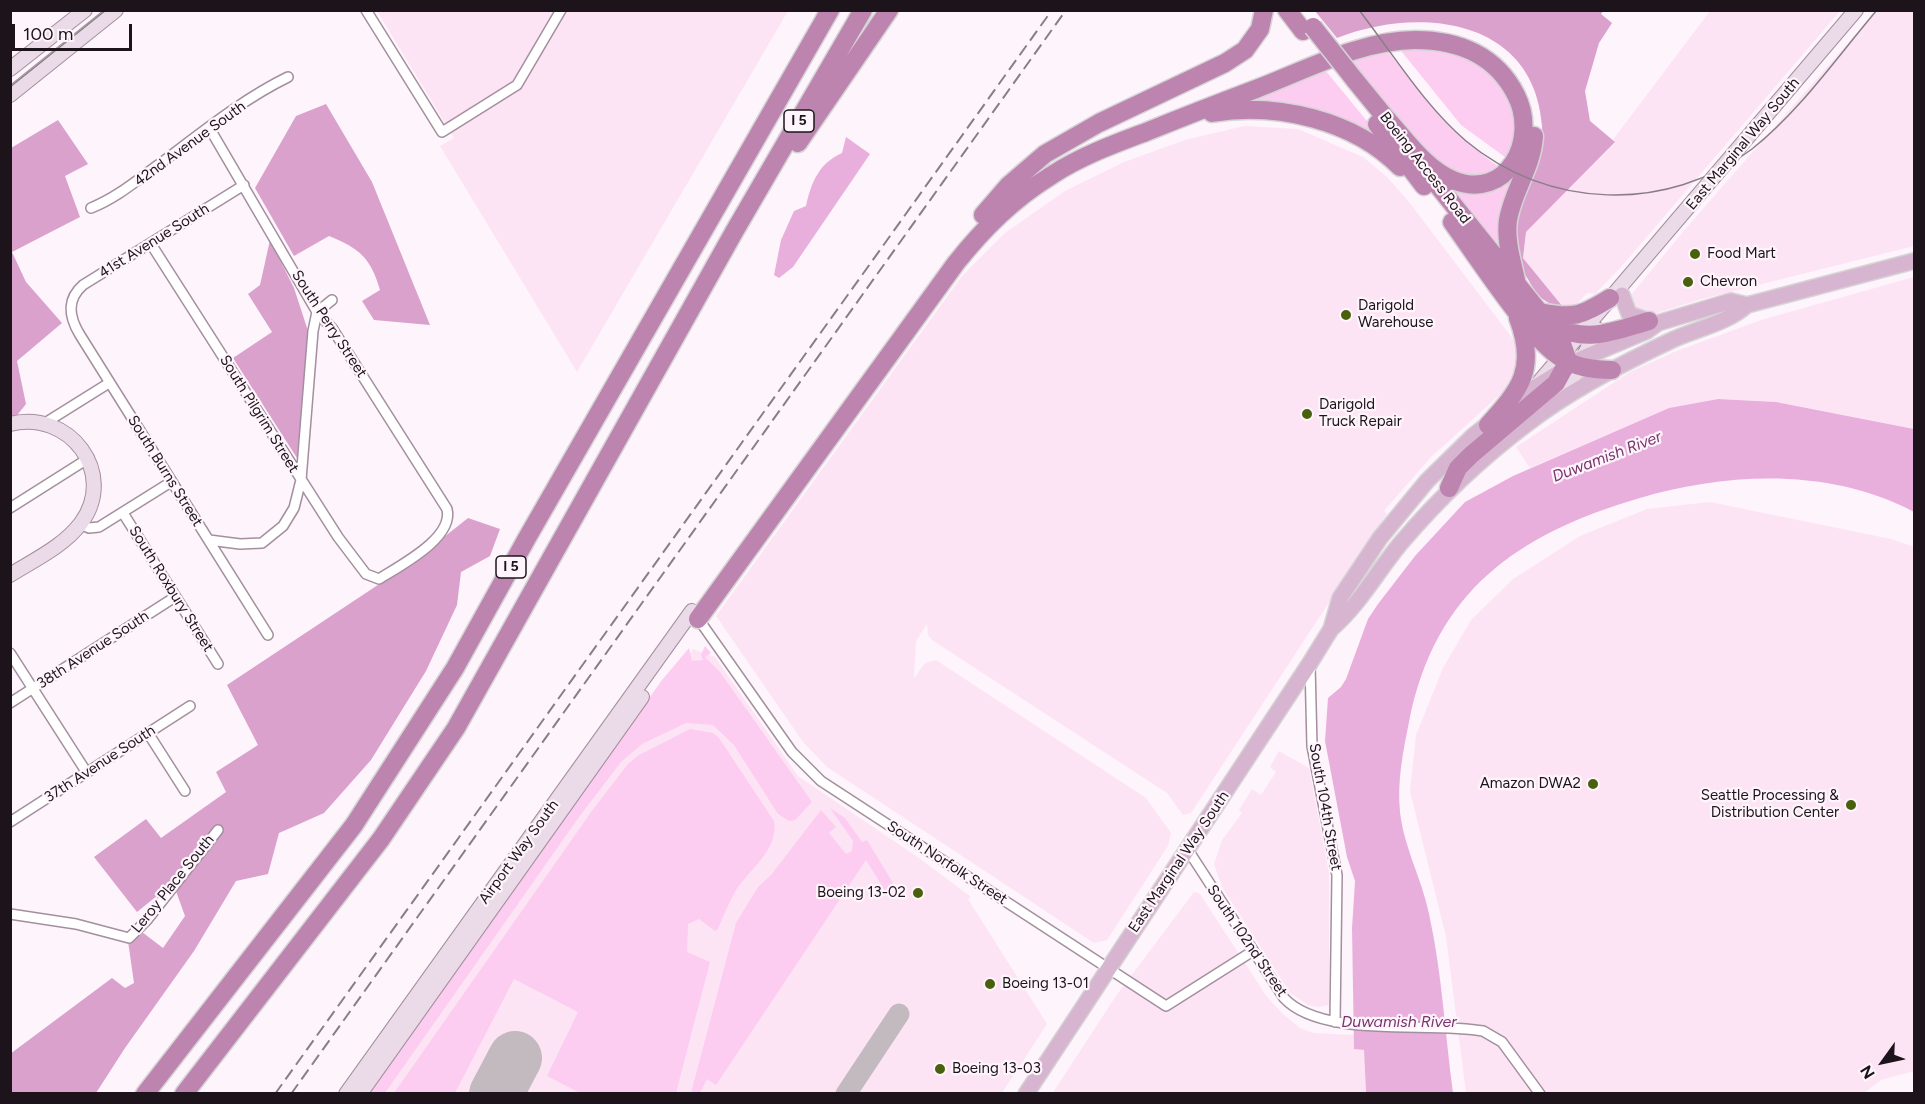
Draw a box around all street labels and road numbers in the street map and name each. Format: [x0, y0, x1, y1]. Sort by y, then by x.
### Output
street label: East Marginal Way South [1682, 74, 1804, 214]
street label: 42nd Avenue South [131, 98, 249, 190]
street label: Boeing Access Road [1376, 108, 1474, 228]
road number: I 5 [784, 110, 814, 132]
street label: 41st Avenue South [96, 200, 212, 282]
street label: South Perry Street [288, 267, 370, 381]
street label: South Pilgrim Street [216, 352, 302, 476]
street label: South Burns Street [124, 412, 206, 530]
street label: South Roxbury Street [125, 523, 217, 655]
road number: I 5 [496, 556, 526, 578]
street label: 38th Avenue South [34, 607, 152, 693]
street label: 37th Avenue South [41, 721, 159, 807]
street label: South 104th Street [1305, 742, 1345, 872]
street label: East Marginal Way South [1125, 788, 1233, 936]
street label: Airport Way South [475, 797, 563, 907]
street label: South Norfolk Street [883, 817, 1011, 909]
street label: Leroy Place South [128, 831, 218, 937]
street label: South 102nd Street [1203, 882, 1291, 1000]

